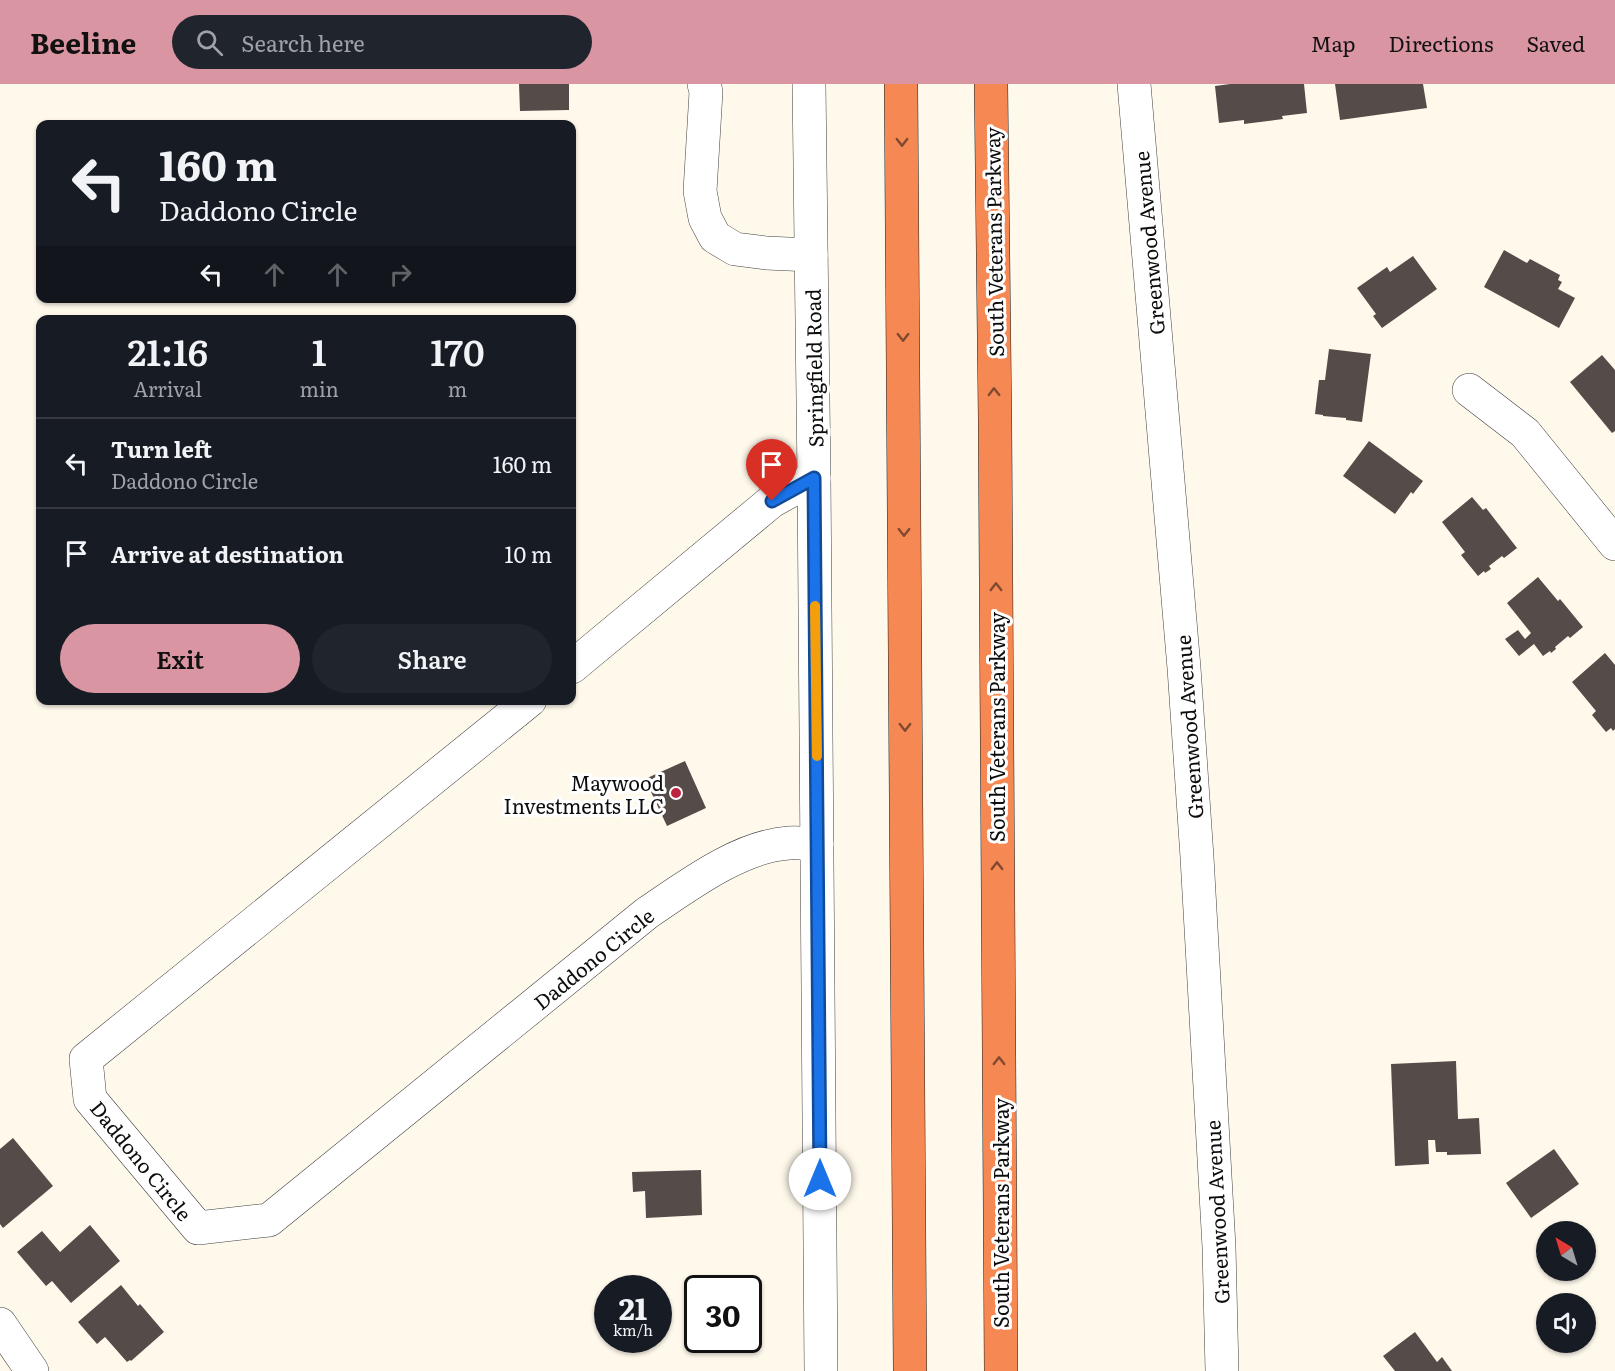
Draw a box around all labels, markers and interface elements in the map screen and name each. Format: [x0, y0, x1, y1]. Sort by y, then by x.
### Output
search box [172, 15, 592, 69]
text: Beeline [30, 21, 136, 63]
icon: search [193, 26, 226, 59]
text: Search here [241, 26, 365, 59]
text: Map [1311, 27, 1356, 58]
text: Directions [1389, 27, 1494, 58]
text: Saved [1527, 27, 1585, 58]
street label: South Veterans Parkway [976, 126, 1010, 357]
text: 160 m [159, 132, 277, 194]
one-way arrow [896, 138, 908, 147]
icon: left [60, 144, 138, 222]
street label: Greenwood Avenue [1125, 150, 1171, 336]
text: Daddono Circle [159, 189, 357, 229]
icon: left [195, 258, 228, 291]
icon: ahead [258, 258, 291, 291]
icon: ahead [321, 258, 354, 291]
icon: right [384, 258, 417, 291]
street label: Springfield Road [797, 288, 829, 448]
text: 21:16 [127, 324, 208, 377]
text: 1 [312, 324, 327, 377]
text: 170 [430, 324, 485, 377]
one-way arrow [897, 333, 909, 342]
text: Arrival [134, 373, 202, 403]
text: min [300, 373, 339, 403]
text: m [448, 373, 467, 403]
one-way arrow [988, 387, 1000, 396]
text: Turn left [111, 432, 212, 465]
pin [746, 439, 797, 501]
icon: left [60, 447, 93, 480]
text: 160 m [493, 447, 552, 480]
icon: arrive [755, 448, 788, 481]
text: Daddono Circle [111, 465, 258, 495]
one-way arrow [898, 528, 910, 537]
icon: arrive [60, 537, 93, 570]
text: Arrive at destination [111, 537, 344, 570]
text: 10 m [505, 537, 552, 570]
one-way arrow [990, 582, 1002, 591]
street label: South Veterans Parkway [981, 612, 1011, 842]
button: Exit [60, 624, 300, 693]
button: Share [312, 624, 552, 693]
street label: Greenwood Avenue [1167, 634, 1209, 820]
one-way arrow [899, 723, 912, 732]
place label: Maywood Investments LLC [504, 767, 664, 820]
marker: Maywood Investments LLC [669, 786, 683, 800]
one-way arrow [991, 861, 1003, 870]
street label: Daddono Circle [526, 900, 660, 1016]
one-way arrow [993, 1056, 1005, 1065]
street label: Daddono Circle [84, 1093, 200, 1227]
street label: South Veterans Parkway [985, 1098, 1015, 1328]
street label: Greenwood Avenue [1196, 1119, 1236, 1305]
position arrow [788, 1147, 852, 1211]
north arrow [1536, 1221, 1596, 1281]
map controls [1536, 1221, 1596, 1353]
speed limit sign: 30 [684, 1275, 762, 1353]
text: 21 [619, 1285, 647, 1329]
button: sound [1536, 1293, 1596, 1353]
text: km/h [613, 1318, 653, 1341]

